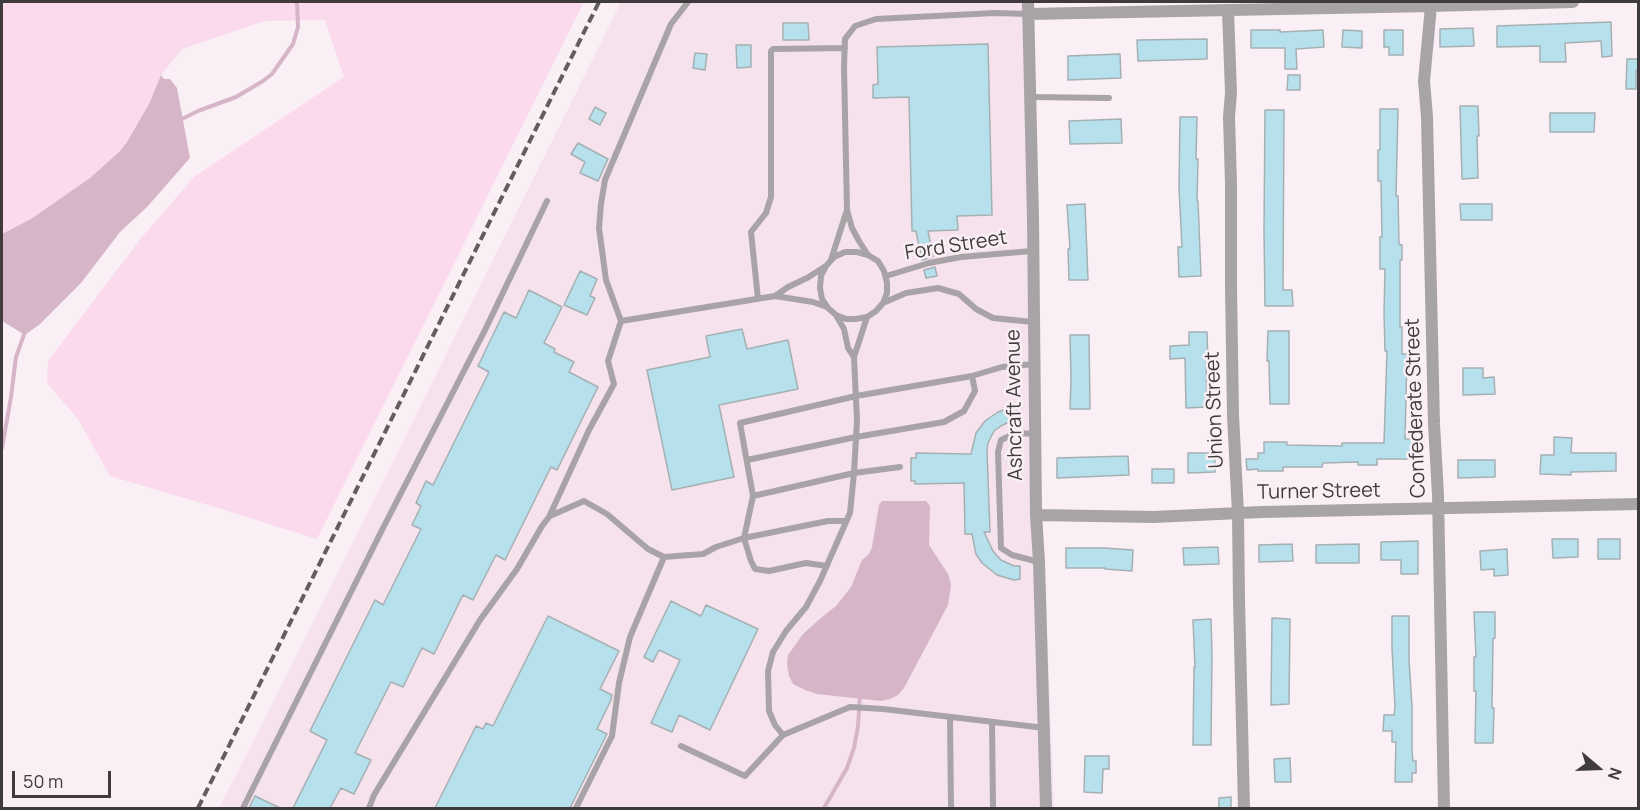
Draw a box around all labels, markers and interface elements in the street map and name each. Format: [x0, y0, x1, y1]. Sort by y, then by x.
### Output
street label: Ford Street [903, 226, 1009, 266]
street label: Confederate Street [1401, 318, 1431, 498]
street label: Ashcraft Avenue [1002, 329, 1028, 481]
street label: Union Street [1201, 351, 1229, 469]
street label: Turner Street [1257, 479, 1381, 505]
north arrow [1568, 738, 1628, 798]
scale bar [15, 759, 114, 797]
text: N [1603, 765, 1627, 783]
text: 50 m [23, 769, 63, 793]

